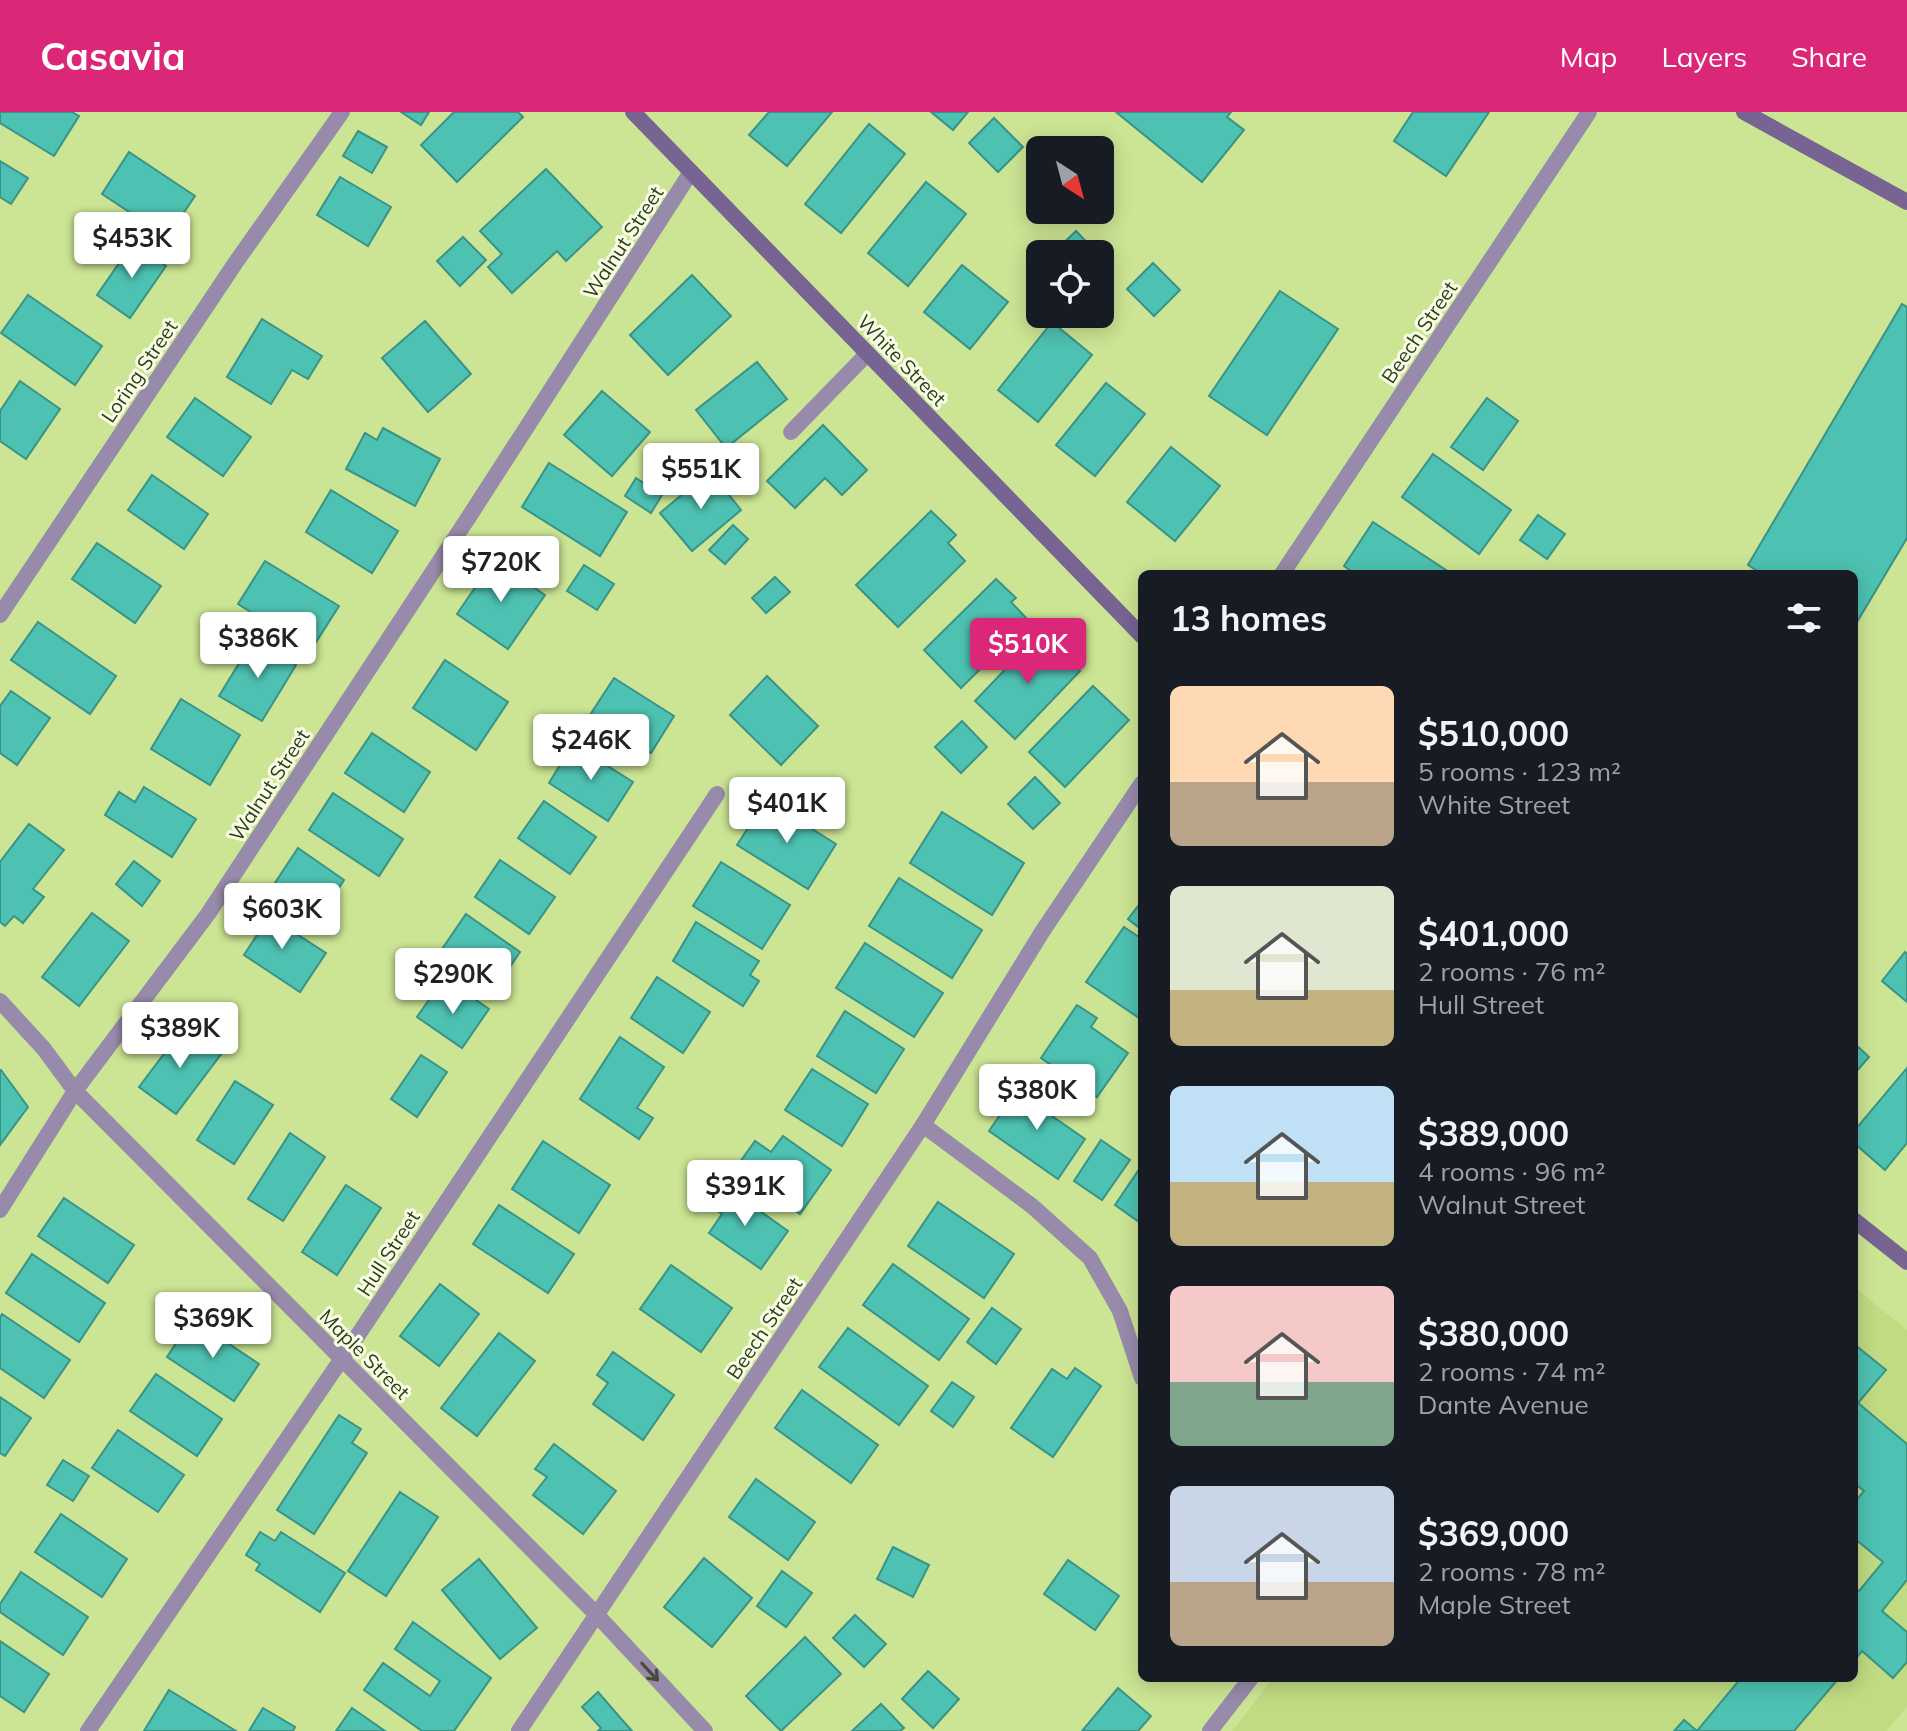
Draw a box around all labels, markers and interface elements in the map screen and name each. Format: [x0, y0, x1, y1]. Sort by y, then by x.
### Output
text: Casavia [40, 32, 185, 80]
text: Map [1560, 39, 1617, 74]
text: Layers [1661, 39, 1747, 74]
text: Share [1791, 39, 1867, 74]
north arrow [1026, 136, 1114, 224]
map controls [1026, 136, 1114, 328]
street label: Walnut Street [577, 181, 669, 303]
pin: $453K [76, 212, 188, 280]
text: $453K [92, 221, 172, 254]
button: locate [1026, 240, 1114, 328]
street label: Beech Street [1376, 276, 1462, 388]
street label: White Street [852, 309, 952, 411]
street label: Loring Street [95, 315, 183, 427]
pin: $551K [645, 443, 757, 511]
text: $551K [661, 452, 741, 485]
pin: $720K [445, 536, 557, 604]
text: $720K [461, 545, 541, 578]
icon: filters [1782, 596, 1826, 640]
text: 13 homes [1170, 597, 1327, 640]
pin: $386K [202, 612, 314, 680]
pin: $510K [972, 618, 1084, 686]
text: $386K [218, 621, 298, 654]
text: $510K [988, 627, 1068, 660]
text: $510,000 [1418, 712, 1569, 755]
pin: $246K [535, 714, 647, 782]
icon: home [1234, 718, 1330, 814]
text: $246K [551, 723, 631, 756]
street label: Walnut Street [223, 724, 315, 846]
text: 5 rooms · 123 m² [1418, 755, 1621, 788]
pin: $401K [731, 777, 843, 845]
text: $401K [747, 786, 827, 819]
text: White Street [1418, 788, 1570, 821]
pin: $603K [226, 883, 338, 951]
text: $603K [242, 892, 322, 925]
text: $401,000 [1418, 912, 1569, 955]
icon: home [1234, 918, 1330, 1014]
pin: $290K [397, 948, 509, 1016]
text: 2 rooms · 76 m² [1418, 955, 1605, 988]
text: $290K [413, 957, 493, 990]
text: Hull Street [1418, 988, 1544, 1021]
pin: $389K [124, 1002, 236, 1070]
text: $389K [140, 1011, 220, 1044]
pin: $380K [981, 1064, 1093, 1132]
text: $380K [997, 1073, 1077, 1106]
text: $389,000 [1418, 1112, 1569, 1155]
icon: home [1234, 1118, 1330, 1214]
text: 4 rooms · 96 m² [1418, 1155, 1605, 1188]
pin: $391K [689, 1160, 801, 1228]
text: $391K [705, 1169, 785, 1202]
text: Walnut Street [1418, 1188, 1585, 1221]
street label: Hull Street [351, 1206, 425, 1300]
street label: Beech Street [721, 1272, 807, 1384]
pin: $369K [157, 1292, 269, 1360]
text: $369K [173, 1301, 253, 1334]
street label: Maple Street [315, 1304, 415, 1404]
text: $380,000 [1418, 1312, 1569, 1355]
icon: home [1234, 1318, 1330, 1414]
text: 2 rooms · 74 m² [1418, 1355, 1605, 1388]
text: Dante Avenue [1418, 1388, 1589, 1421]
text: $369,000 [1418, 1512, 1569, 1555]
icon: home [1234, 1518, 1330, 1614]
text: 2 rooms · 78 m² [1418, 1555, 1605, 1588]
text: Maple Street [1418, 1588, 1571, 1621]
one-way arrow [640, 1661, 658, 1681]

